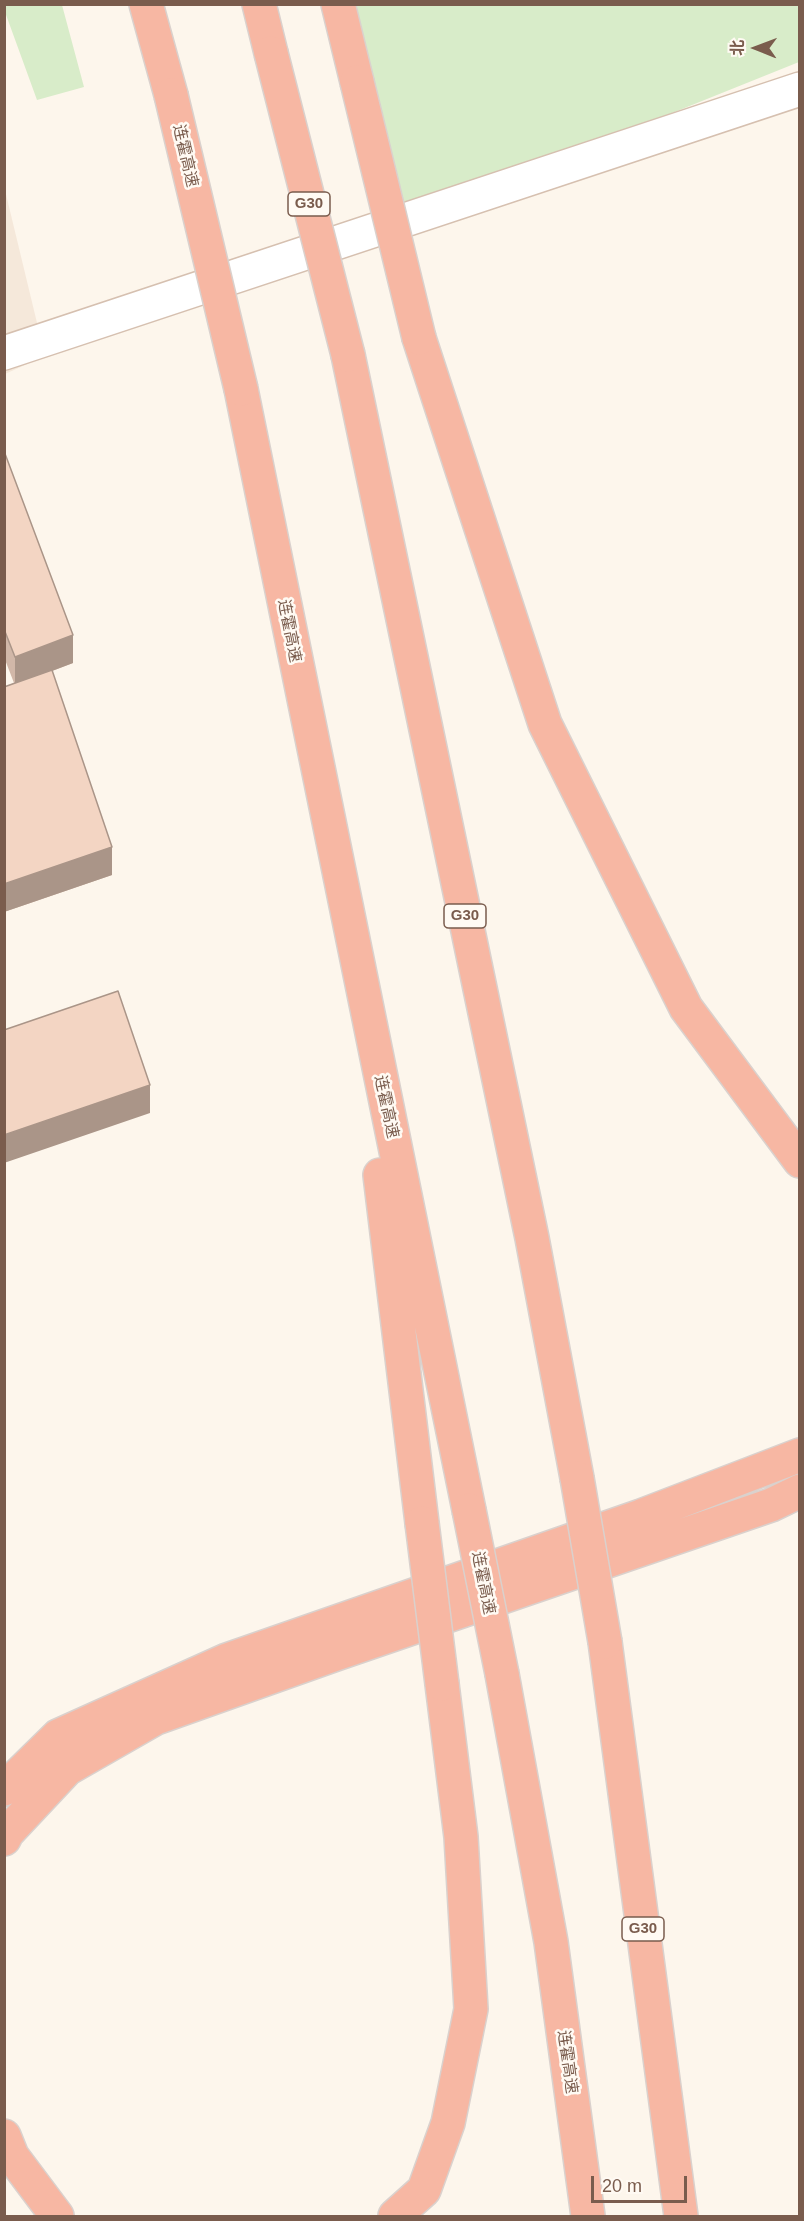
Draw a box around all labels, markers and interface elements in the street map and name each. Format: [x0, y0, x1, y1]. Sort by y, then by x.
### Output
north arrow [726, 18, 786, 78]
text: 北 [729, 40, 746, 56]
street label: 连霍高速 [168, 123, 202, 189]
road number: G30 [288, 192, 330, 216]
street label: 连霍高速 [273, 598, 305, 664]
road number: G30 [444, 904, 486, 928]
street label: 连霍高速 [370, 1074, 402, 1140]
street label: 连霍高速 [467, 1550, 499, 1616]
road number: G30 [622, 1917, 664, 1941]
street label: 连霍高速 [553, 2029, 581, 2095]
scale bar [594, 2164, 690, 2202]
text: 20 m [602, 2176, 642, 2196]

